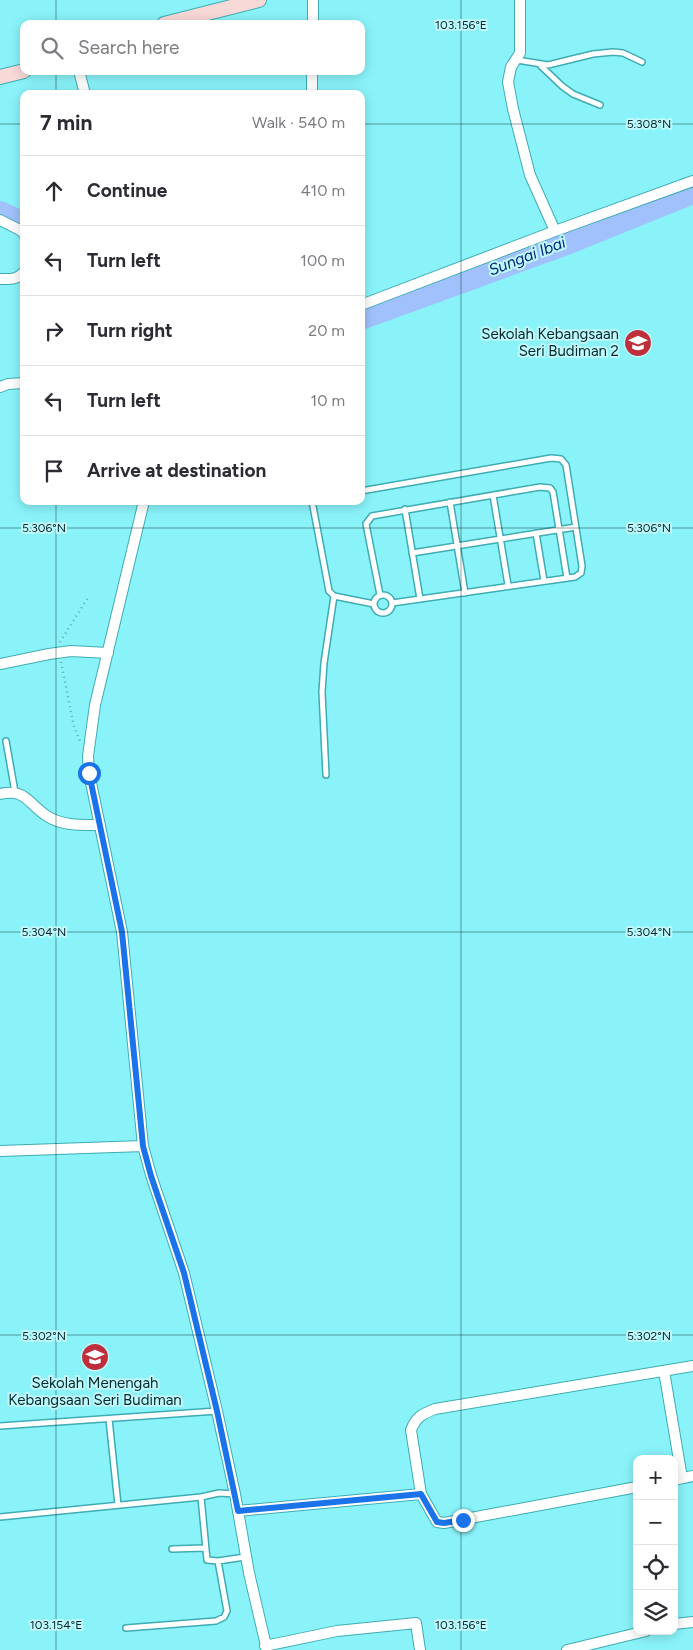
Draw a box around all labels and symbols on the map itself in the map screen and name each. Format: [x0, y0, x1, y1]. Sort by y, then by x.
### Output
text: 103.156°E [435, 18, 487, 32]
text: 5.308°N [627, 117, 671, 131]
water label: Sungai Ibai [486, 233, 568, 279]
place label: Sekolah Kebangsaan Seri Budiman 2 [481, 325, 619, 360]
school or university icon: Sekolah Kebangsaan Seri Budiman 2 [623, 328, 653, 358]
text: 5.306°N [22, 521, 66, 535]
text: 5.306°N [627, 521, 671, 535]
route start [78, 762, 101, 785]
text: 5.304°N [22, 925, 66, 939]
text: 5.304°N [627, 925, 671, 939]
text: 5.302°N [22, 1329, 66, 1343]
text: 5.302°N [627, 1329, 671, 1343]
school or university icon: Sekolah Menengah Kebangsaan Seri Budiman [80, 1342, 110, 1372]
place label: Sekolah Menengah Kebangsaan Seri Budiman [8, 1374, 182, 1409]
route end [452, 1509, 475, 1532]
text: 103.154°E [30, 1618, 82, 1632]
text: 103.156°E [435, 1618, 487, 1632]

